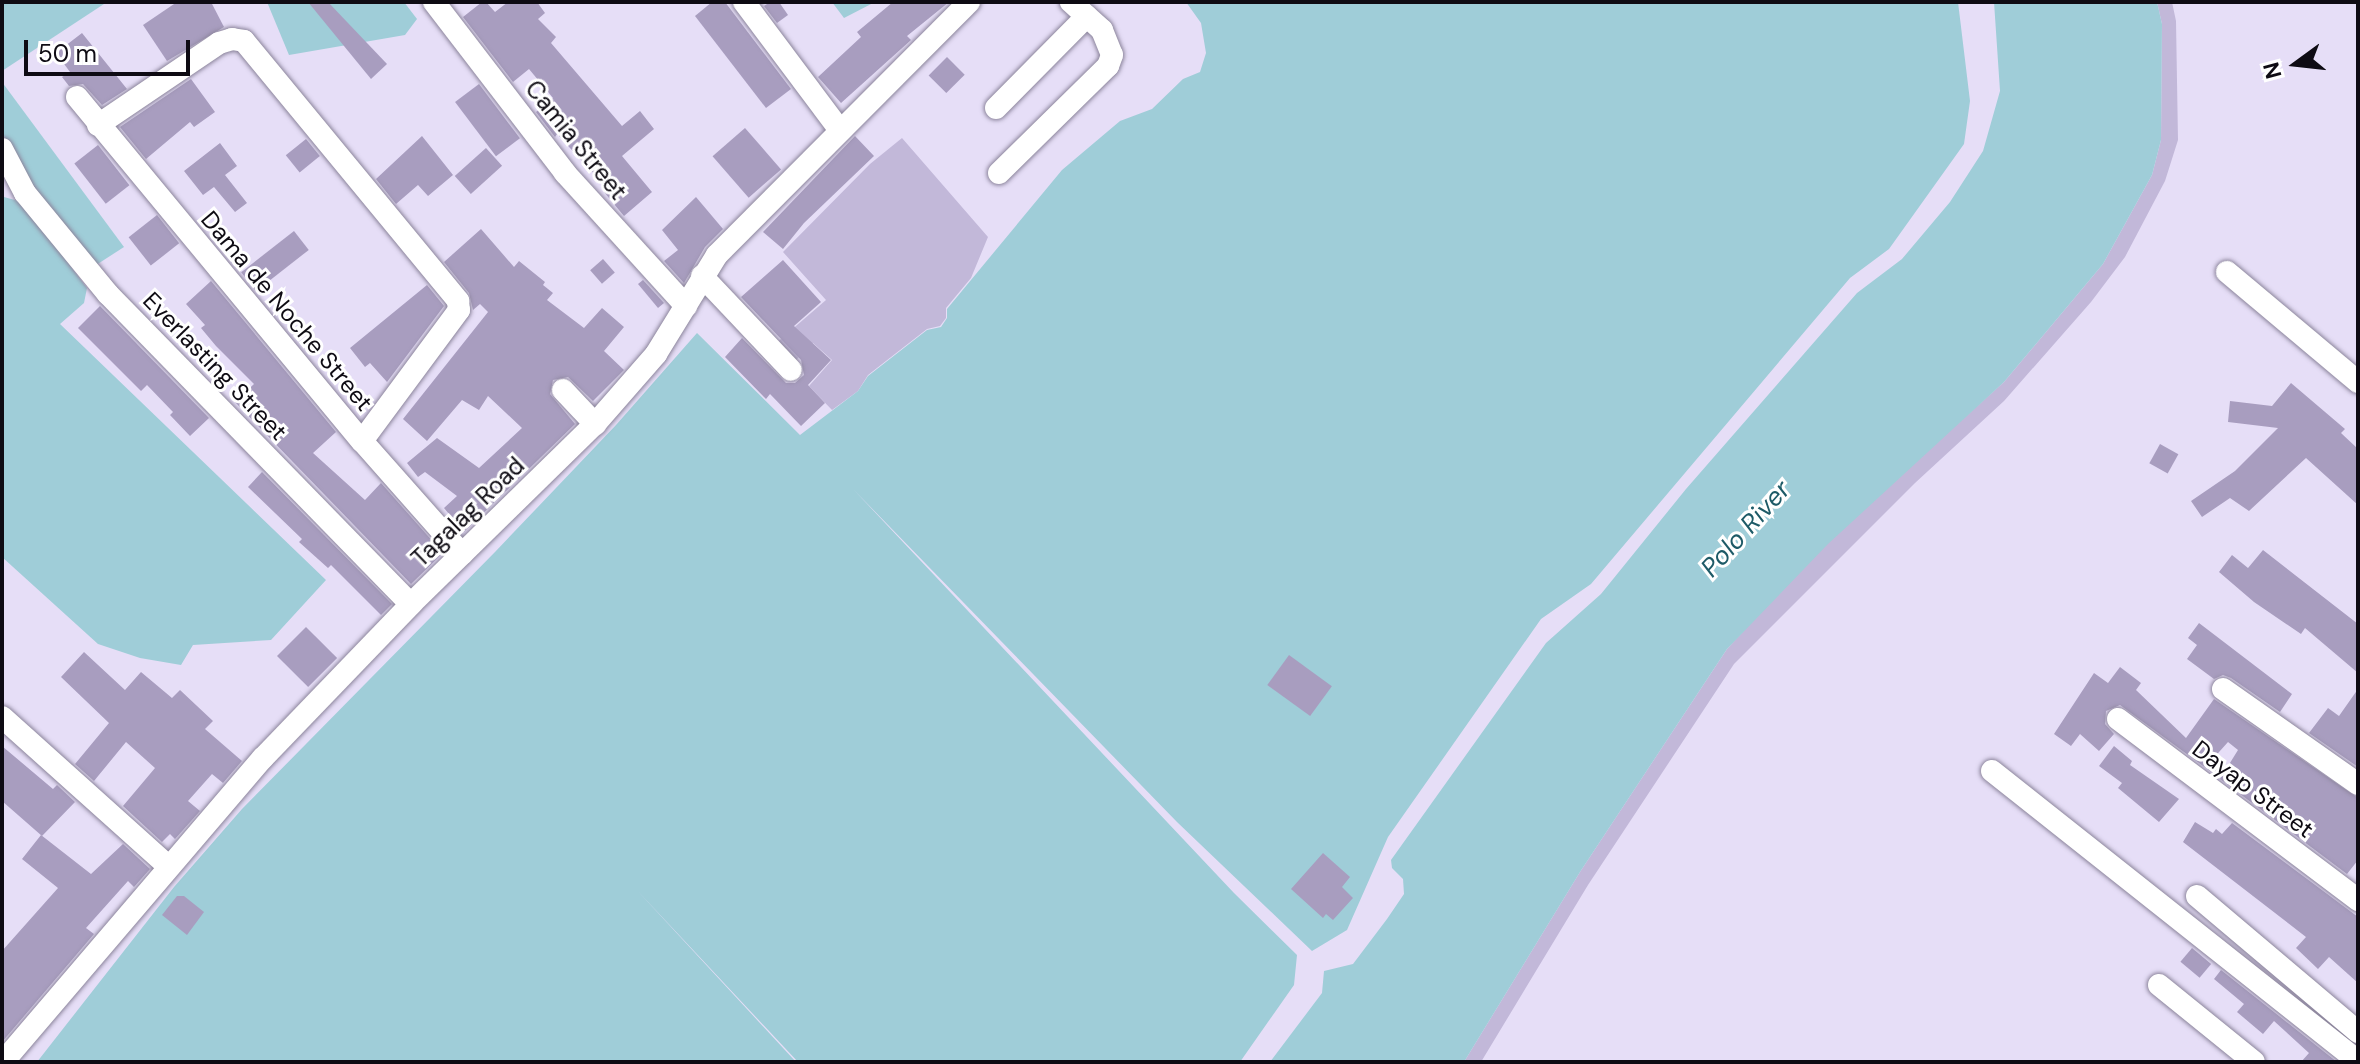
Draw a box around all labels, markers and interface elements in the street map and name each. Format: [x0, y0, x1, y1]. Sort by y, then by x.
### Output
scale bar [28, 24, 194, 74]
north arrow [2256, 24, 2336, 104]
text: 50 m [38, 38, 97, 69]
text: N [2256, 59, 2288, 82]
street label: Camia Street [519, 75, 633, 205]
street label: Dama de Noche Street [195, 205, 379, 417]
street label: Everlasting Street [137, 286, 293, 446]
street label: Tagalag Road [406, 451, 530, 573]
water label: Polo River [1695, 474, 1797, 584]
street label: Dayap Street [2187, 734, 2319, 844]

